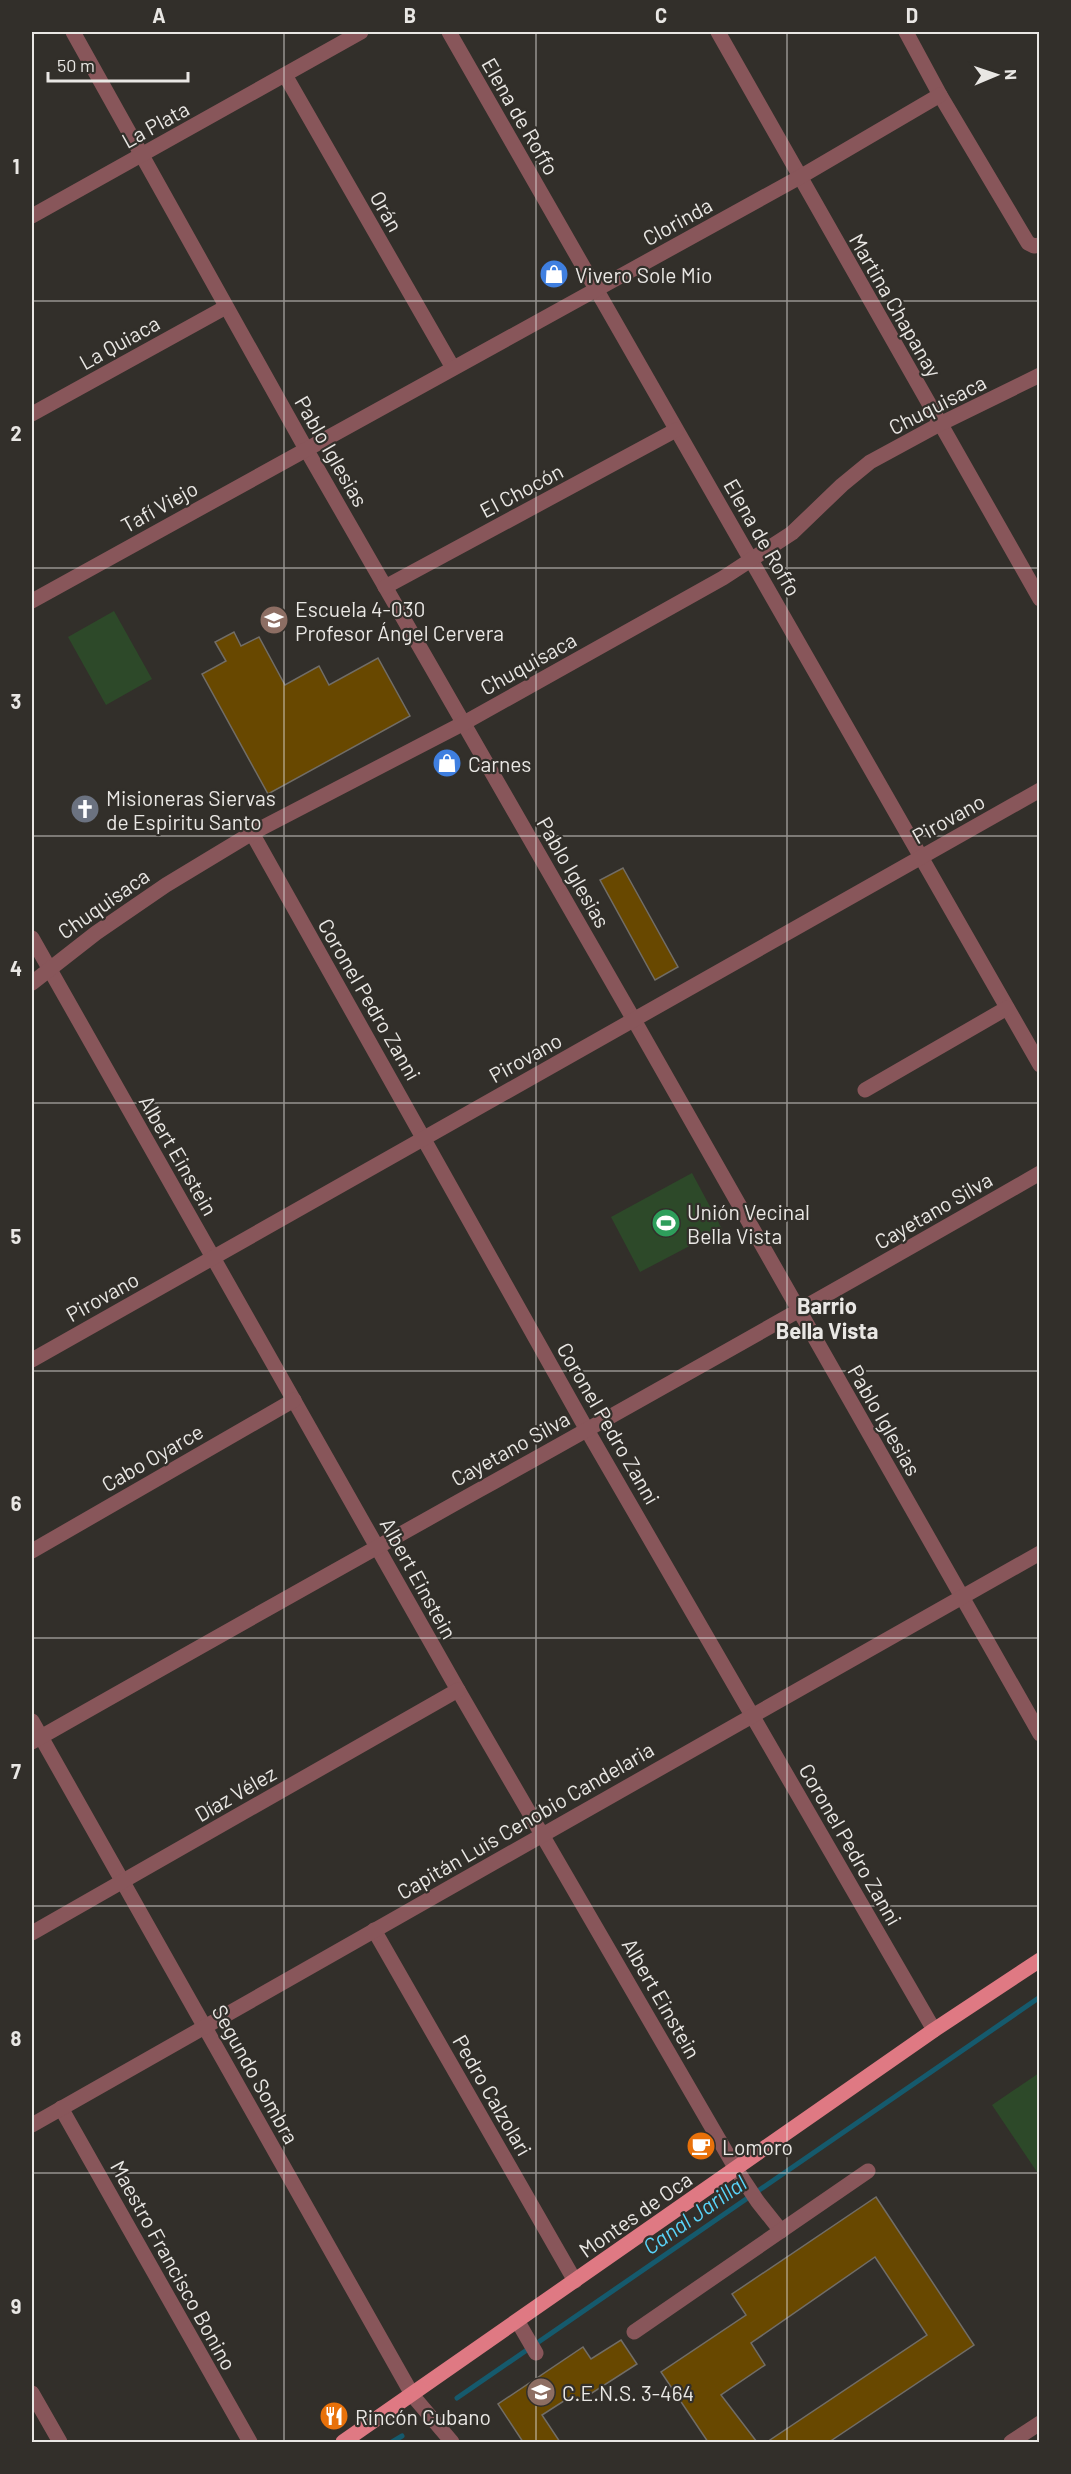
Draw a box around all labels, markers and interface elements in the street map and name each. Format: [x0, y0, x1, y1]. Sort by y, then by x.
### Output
text: A [152, 3, 166, 27]
text: B [404, 3, 416, 27]
text: C [655, 3, 667, 27]
text: D [906, 3, 918, 27]
scale bar [48, 45, 188, 83]
north arrow [966, 45, 1026, 105]
street label: Elena de Roffo [477, 53, 565, 179]
text: 50 m [57, 54, 95, 76]
text: N [1002, 69, 1021, 80]
street label: La Plata [117, 95, 193, 153]
text: 1 [12, 154, 20, 178]
street label: Orán [365, 186, 409, 236]
street label: Clorinda [638, 192, 716, 250]
street label: Martina Chapanay [845, 229, 947, 382]
shop icon: Vivero Sole Mio [538, 258, 570, 290]
place label: Vivero Sole Mio [575, 262, 712, 287]
street label: La Quiaca [74, 310, 164, 374]
street label: Chuquisaca [884, 369, 990, 439]
street label: Pablo Iglesias [290, 391, 374, 511]
text: 2 [10, 421, 22, 445]
street label: El Chocón [475, 458, 567, 522]
street label: Elena de Roffo [719, 474, 807, 600]
street label: Tafí Viejo [116, 475, 202, 537]
place label: Escuela 4-030 Profesor Ángel Cervera [295, 596, 504, 645]
school or university icon: Escuela 4-030 Profesor Ángel Cervera [258, 604, 290, 636]
street label: Chuquisaca [476, 626, 580, 700]
text: 3 [11, 689, 21, 713]
shop icon: Carnes [431, 747, 463, 779]
place label: Carnes [468, 751, 531, 776]
place label: Misioneras Siervas de Espiritu Santo [106, 785, 276, 834]
street label: Pirovano [907, 788, 989, 848]
church icon: Misioneras Siervas de Espiritu Santo [69, 793, 101, 825]
street label: Pablo Iglesias [532, 812, 616, 932]
street label: Chuquisaca [52, 862, 154, 944]
street label: Coronel Pedro Zanni [313, 914, 427, 1084]
text: 4 [10, 956, 22, 980]
street label: Pirovano [484, 1027, 566, 1087]
street label: Albert Einstein [135, 1090, 223, 1220]
street label: Cayetano Silva [870, 1166, 996, 1254]
place label: Unión Vecinal Bella Vista [687, 1199, 810, 1248]
sports icon: Unión Vecinal Bella Vista [650, 1207, 682, 1239]
text: 5 [11, 1224, 22, 1248]
street label: Pirovano [61, 1266, 143, 1326]
district label: Barrio Bella Vista [776, 1292, 878, 1343]
street label: Coronel Pedro Zanni [552, 1338, 666, 1508]
street label: Pablo Iglesias [843, 1360, 927, 1480]
street label: Cayetano Silva [446, 1405, 574, 1491]
street label: Cabo Oyarce [97, 1418, 207, 1496]
text: 6 [11, 1491, 22, 1515]
street label: Albert Einstein [375, 1513, 463, 1643]
street label: Capitán Luis Cenobio Candelaria [392, 1736, 658, 1904]
text: 7 [11, 1759, 21, 1783]
street label: Coronel Pedro Zanni [794, 1759, 908, 1929]
street label: Díaz Vélez [190, 1760, 280, 1826]
street label: Albert Einstein [618, 1933, 706, 2063]
street label: Segundo Sombra [207, 2000, 305, 2148]
text: 8 [11, 2026, 22, 2050]
street label: Pedro Calzolari [448, 2030, 538, 2160]
cafe icon: Lomoro [685, 2130, 717, 2162]
place label: Lomoro [722, 2134, 793, 2159]
street label: Maestro Francisco Bonino [106, 2156, 242, 2374]
street label: Montes de Oca [574, 2166, 696, 2262]
water label: Canal Jarillal [637, 2169, 751, 2259]
text: 9 [11, 2294, 21, 2318]
school or university icon: C.E.N.S. 3-464 [525, 2376, 557, 2408]
place label: C.E.N.S. 3-464 [562, 2380, 694, 2405]
restaurant icon: Rincón Cubano [318, 2400, 350, 2432]
place label: Rincón Cubano [355, 2404, 491, 2429]

